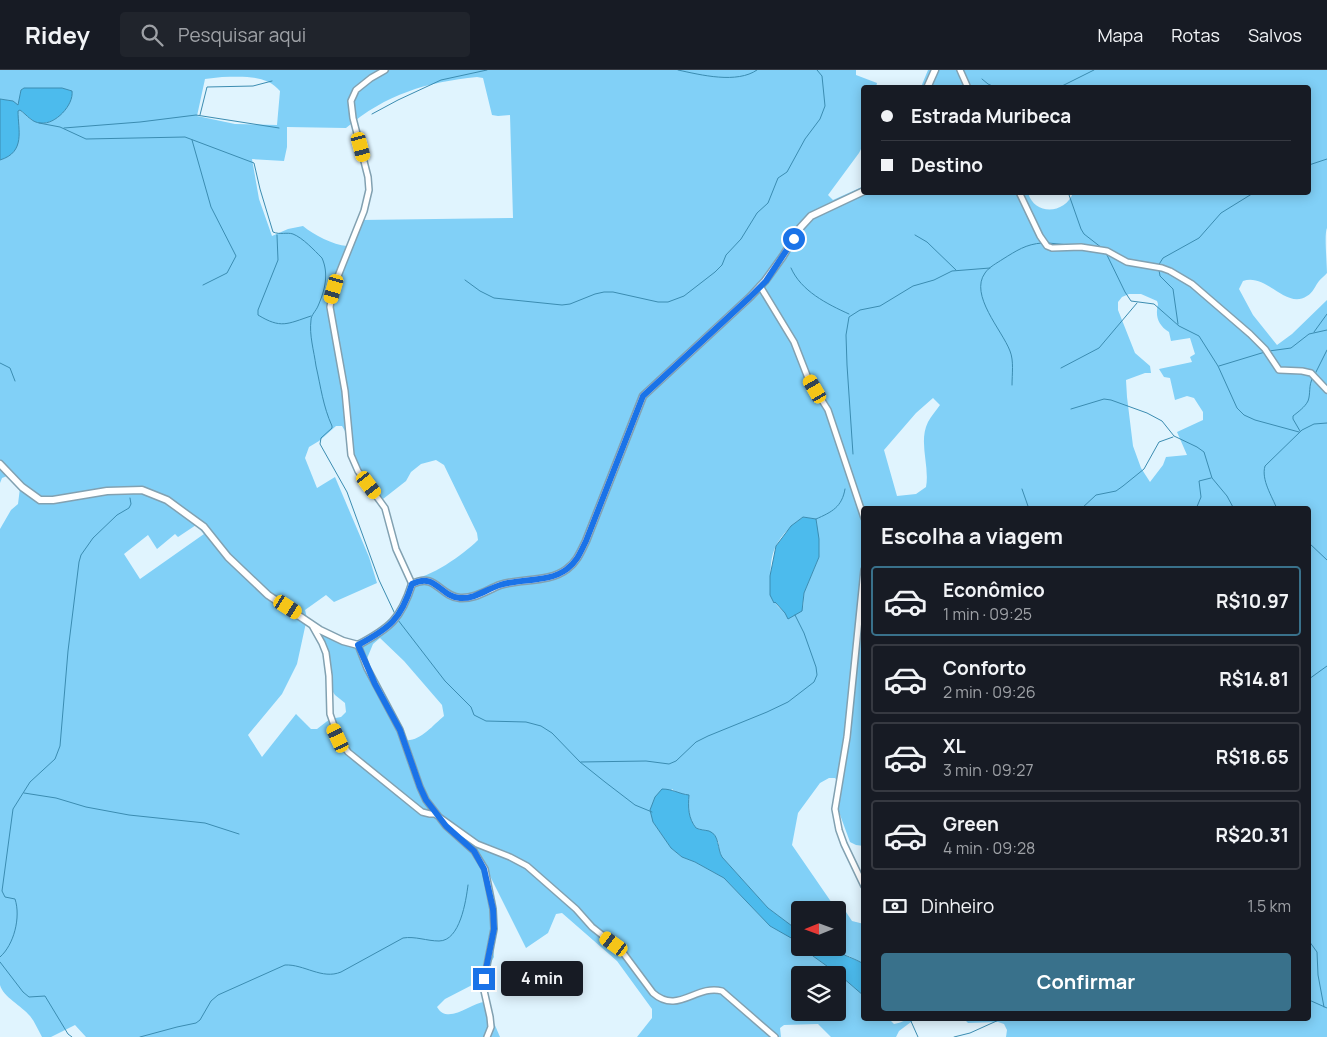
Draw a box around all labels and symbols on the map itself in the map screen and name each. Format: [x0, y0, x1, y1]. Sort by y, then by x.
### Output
car [349, 131, 372, 163]
route start [783, 228, 805, 250]
car [322, 273, 345, 305]
car [801, 372, 828, 406]
car [353, 469, 384, 501]
car [271, 593, 304, 621]
car [324, 721, 351, 755]
north arrow [791, 901, 846, 956]
car [597, 929, 630, 959]
callout: 4 min [502, 962, 584, 996]
route end [473, 968, 495, 990]

